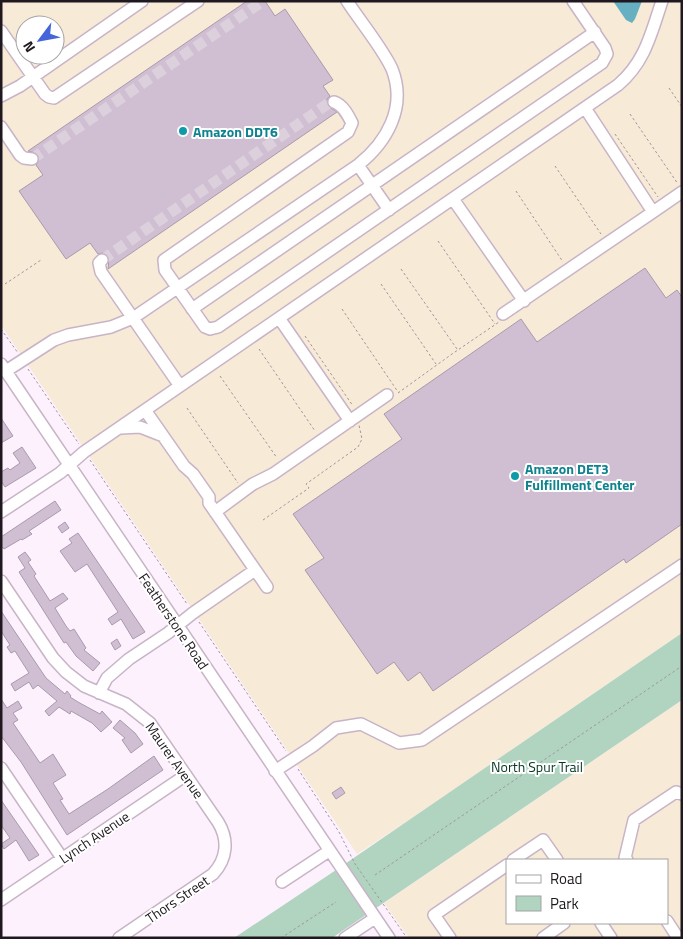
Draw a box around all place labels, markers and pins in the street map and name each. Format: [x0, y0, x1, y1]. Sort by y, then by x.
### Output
place label: Amazon DDT6 [193, 121, 278, 142]
marker: Amazon DDT6 [177, 125, 189, 137]
place label: Amazon DET3 Fulfillment Center [525, 458, 635, 495]
marker: Amazon DET3 Fulfillment Center [509, 470, 521, 482]

